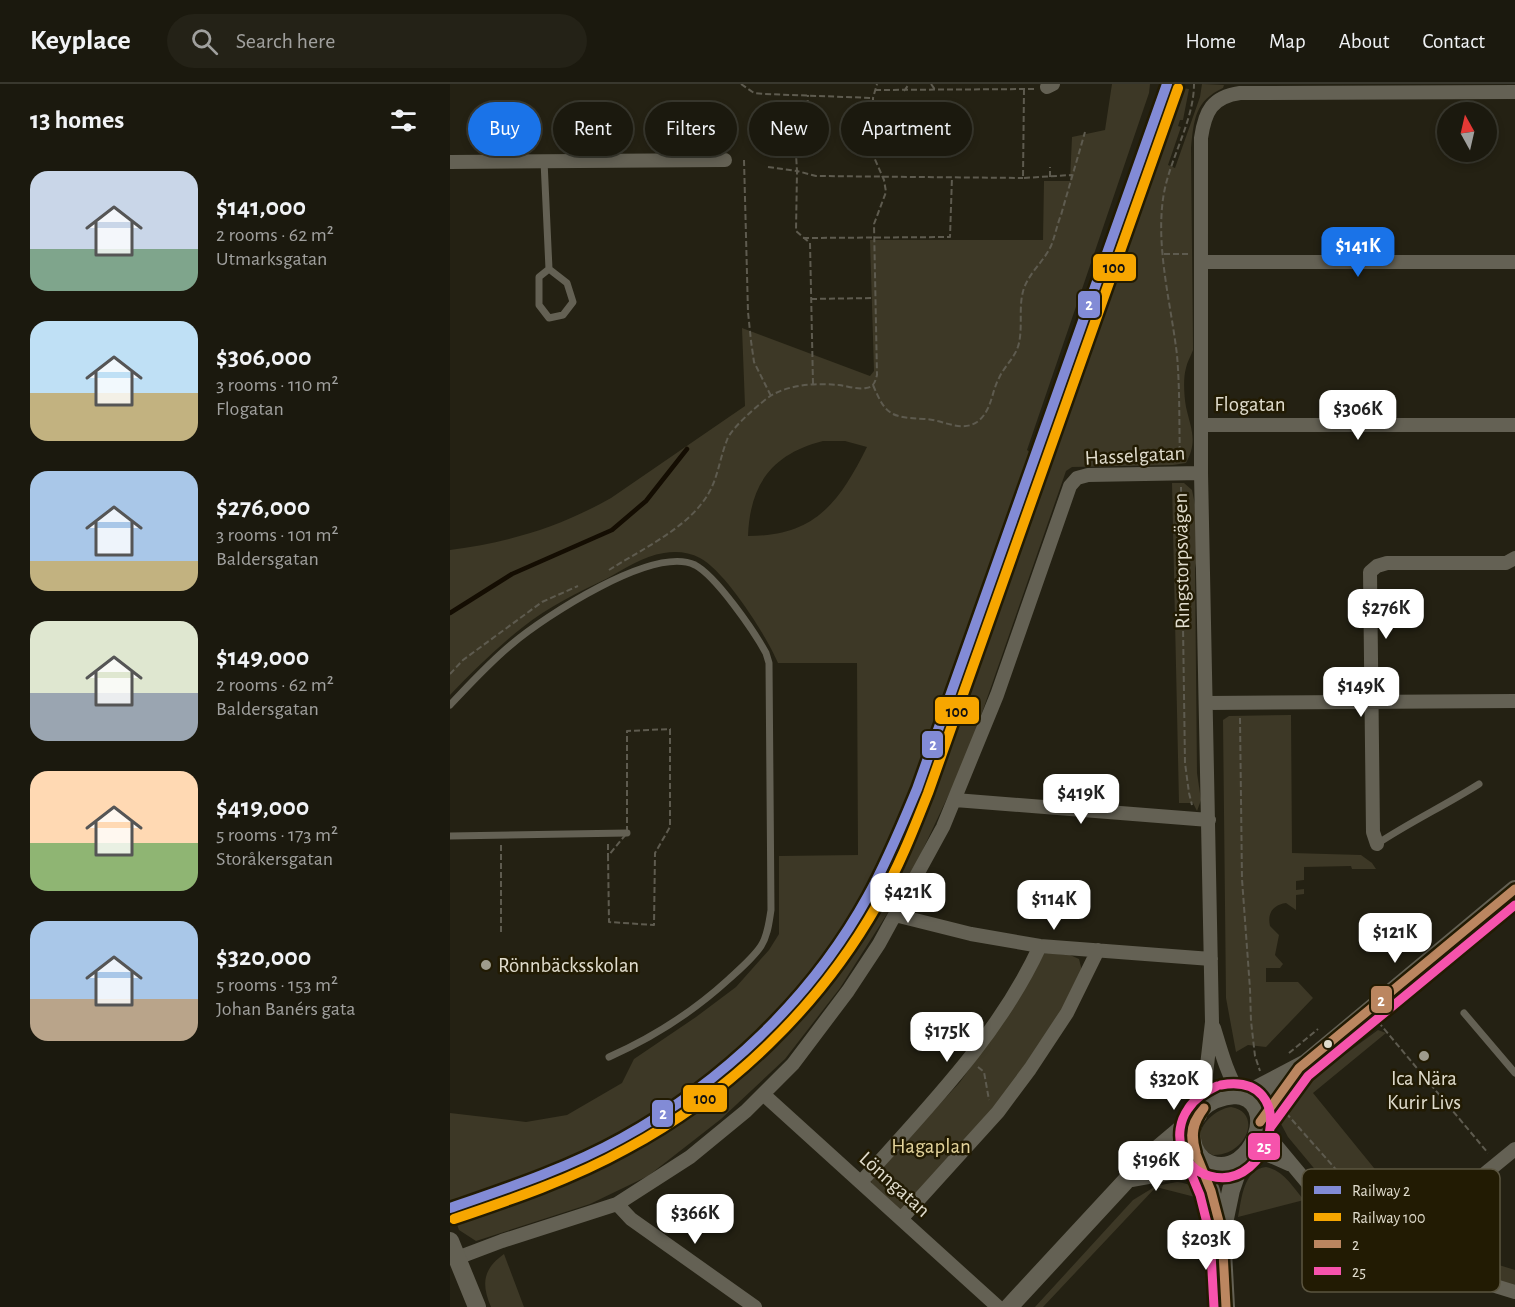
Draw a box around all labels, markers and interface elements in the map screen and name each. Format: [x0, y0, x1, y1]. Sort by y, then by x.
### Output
search box [167, 14, 587, 68]
icon: search [188, 25, 221, 58]
text: Keyplace [30, 27, 131, 55]
text: Search here [236, 30, 335, 52]
text: Home [1185, 31, 1236, 52]
text: Map [1269, 31, 1306, 52]
text: About [1339, 31, 1389, 52]
text: Contact [1422, 31, 1485, 52]
chip: Buy [468, 102, 541, 156]
chip: Rent [553, 102, 633, 156]
chip: Filters [645, 102, 737, 156]
chip: New [749, 102, 829, 156]
chip: Apartment [841, 102, 972, 156]
north arrow [1437, 102, 1497, 162]
map controls [1437, 102, 1497, 162]
icon: filters [387, 104, 420, 137]
text: 13 homes [30, 107, 124, 133]
text: $141,000 [216, 194, 306, 220]
icon: home [78, 195, 150, 267]
text: 2 rooms · 62 m² [216, 225, 334, 245]
pin: $141K [1316, 227, 1400, 278]
text: $141K [1335, 236, 1381, 256]
text: Utmarksgatan [216, 249, 327, 269]
line badge: 100 [1092, 253, 1137, 282]
text: 100 [1103, 260, 1125, 276]
line badge: 2 [1077, 290, 1101, 319]
text: 2 [1085, 297, 1093, 313]
text: $306,000 [216, 344, 312, 370]
icon: home [78, 345, 150, 417]
text: 3 rooms · 110 m² [216, 375, 339, 395]
pin: $306K [1316, 390, 1400, 441]
street label: Flogatan [1214, 394, 1286, 415]
text: Flogatan [216, 399, 284, 419]
text: $306K [1333, 399, 1383, 419]
street label: Hasselgatan [1084, 442, 1186, 469]
street label: Ringstorpsvägen [1170, 493, 1193, 629]
text: $276,000 [216, 494, 310, 520]
icon: home [78, 495, 150, 567]
text: 3 rooms · 101 m² [216, 525, 339, 545]
text: Baldersgatan [216, 549, 319, 569]
pin: $276K [1344, 589, 1428, 640]
text: $276K [1362, 598, 1410, 618]
text: $149,000 [216, 644, 309, 670]
icon: home [78, 645, 150, 717]
pin: $149K [1319, 667, 1403, 718]
text: 2 rooms · 62 m² [216, 675, 334, 695]
text: $149K [1337, 676, 1385, 696]
line badge: 100 [934, 696, 980, 725]
text: Baldersgatan [216, 699, 319, 719]
text: 100 [946, 704, 968, 720]
line badge: 2 [921, 730, 944, 759]
text: 2 [929, 737, 937, 753]
pin: $419K [1039, 774, 1123, 825]
text: $419K [1057, 783, 1105, 803]
text: $419,000 [216, 794, 309, 820]
icon: home [78, 795, 150, 867]
text: 5 rooms · 173 m² [216, 825, 338, 845]
text: Storåkersgatan [216, 849, 333, 869]
pin: $421K [866, 873, 950, 924]
pin: $114K [1012, 880, 1096, 931]
text: $421K [884, 882, 932, 902]
text: $114K [1031, 889, 1077, 909]
pin: $121K [1353, 913, 1437, 964]
text: $121K [1373, 922, 1417, 942]
text: $320,000 [216, 944, 311, 970]
icon: home [78, 945, 150, 1017]
place label: Rönnbäcksskolan [498, 955, 639, 976]
marker: Rönnbäcksskolan [479, 958, 493, 972]
text: 5 rooms · 153 m² [216, 975, 338, 995]
line badge: 2 [1370, 985, 1393, 1014]
text: 2 [1377, 993, 1385, 1009]
text: Johan Banérs gata [216, 999, 356, 1019]
pin: $175K [905, 1012, 989, 1063]
text: $175K [924, 1021, 970, 1041]
unlabelled marker [1322, 1038, 1334, 1050]
marker: Ica Nära Kurir Livs [1417, 1049, 1431, 1063]
pin: $320K [1132, 1060, 1216, 1111]
place label: Ica Nära Kurir Livs [1387, 1068, 1461, 1113]
text: $320K [1149, 1069, 1199, 1089]
line badge: 100 [682, 1084, 728, 1113]
text: 100 [694, 1091, 716, 1107]
line badge: 2 [651, 1099, 674, 1128]
text: 2 [659, 1106, 667, 1122]
line badge: 25 [1247, 1132, 1281, 1161]
park label: Hagaplan [891, 1136, 971, 1157]
text: 25 [1257, 1139, 1271, 1155]
pin: $196K [1114, 1141, 1198, 1192]
street label: Lönngatan [855, 1148, 934, 1221]
text: $196K [1132, 1150, 1180, 1170]
legend [1302, 1169, 1500, 1292]
text: Railway 2 [1352, 1183, 1410, 1200]
pin: $366K [653, 1194, 737, 1245]
text: $366K [671, 1203, 719, 1223]
text: Railway 100 [1352, 1210, 1425, 1227]
pin: $203K [1164, 1220, 1248, 1271]
text: $203K [1181, 1229, 1231, 1249]
text: 2 [1352, 1237, 1359, 1253]
text: 25 [1352, 1264, 1366, 1280]

